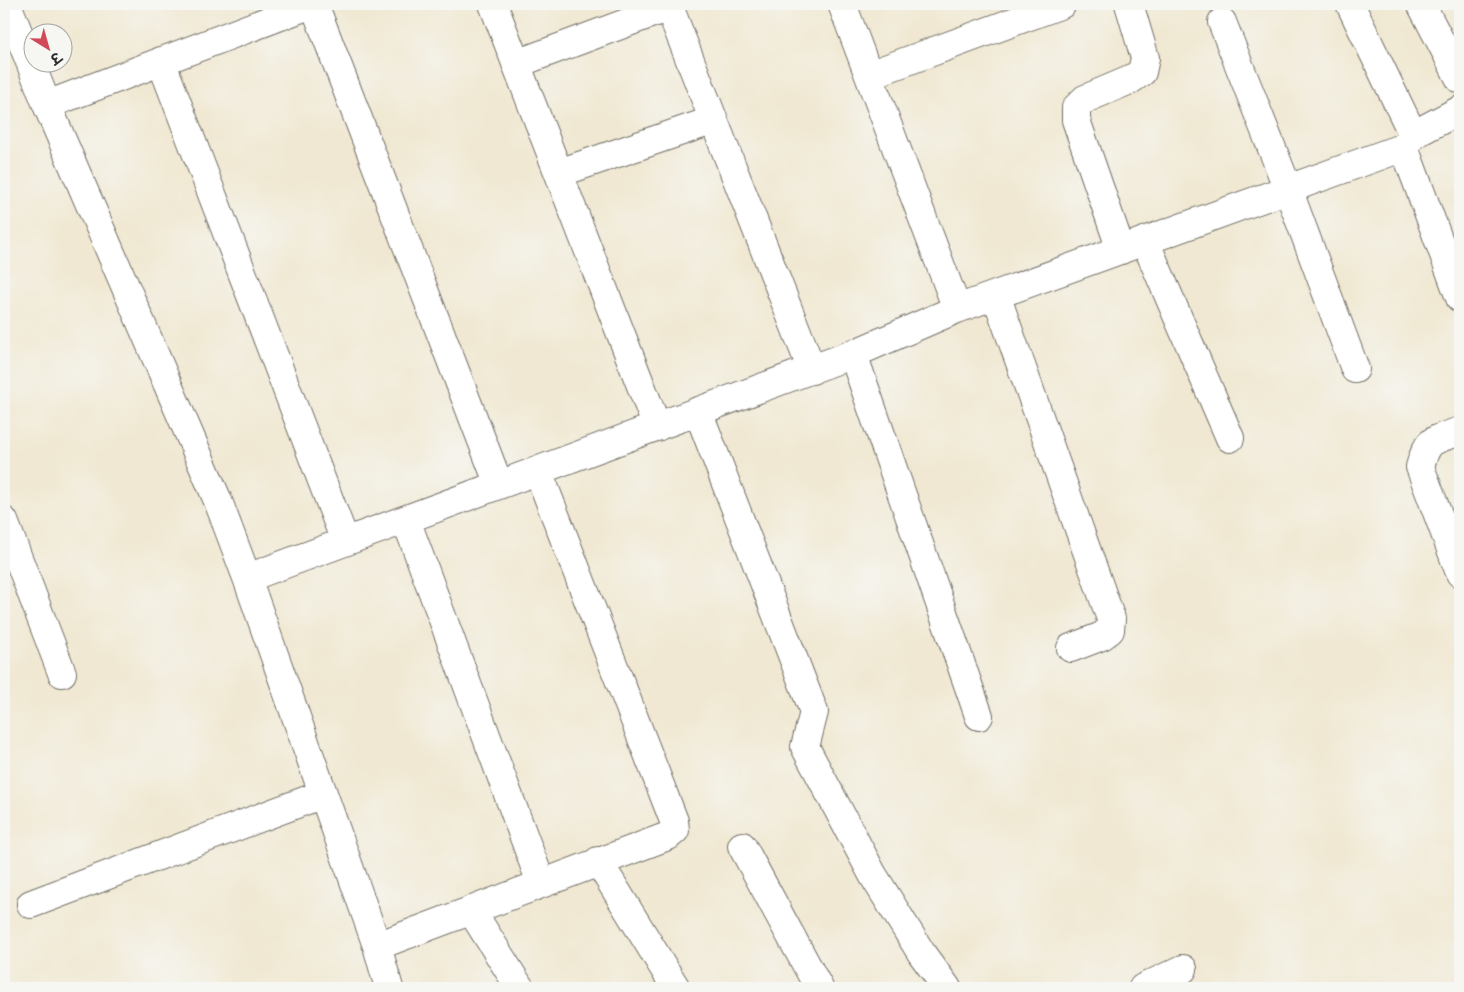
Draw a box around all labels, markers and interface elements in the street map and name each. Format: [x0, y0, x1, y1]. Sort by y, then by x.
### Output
north arrow [22, 22, 72, 72]
text: उ [45, 46, 68, 71]

